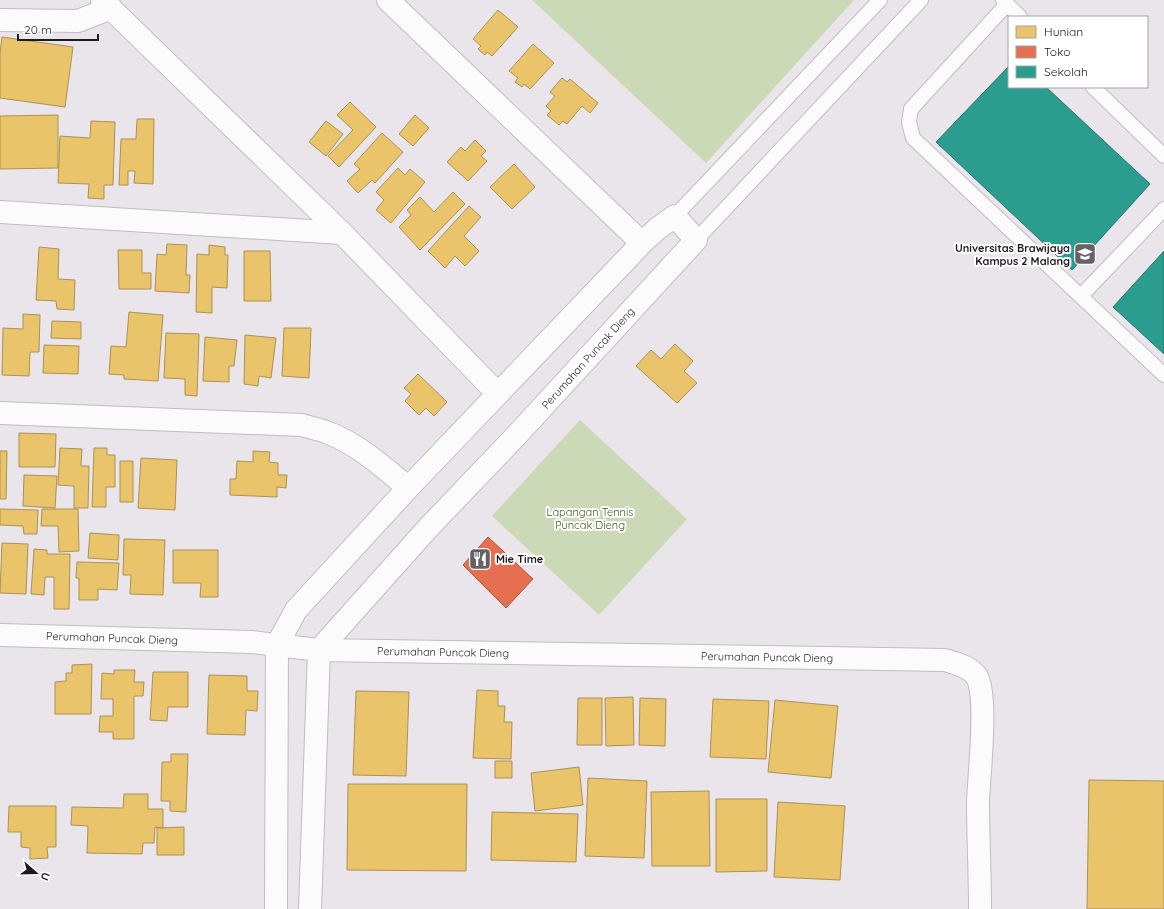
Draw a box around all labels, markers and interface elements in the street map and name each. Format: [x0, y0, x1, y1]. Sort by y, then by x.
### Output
scale bar [18, 16, 98, 42]
legend [1008, 16, 1148, 88]
text: 20 m [24, 22, 52, 37]
text: Hunian [1044, 24, 1083, 39]
text: Toko [1044, 44, 1070, 59]
text: Sekolah [1044, 64, 1088, 79]
place label: Universitas Brawijaya Kampus 2 Malang [955, 241, 1070, 268]
school or university icon: Universitas Brawijaya Kampus 2 Malang [1072, 241, 1098, 267]
street label: Perumahan Puncak Dieng [539, 304, 637, 412]
park label: Lapangan Tennis Puncak Dieng [547, 505, 633, 532]
restaurant icon: Mie Time [467, 546, 493, 572]
place label: Mie Time [496, 552, 544, 566]
street label: Perumahan Puncak Dieng [46, 629, 178, 647]
street label: Perumahan Puncak Dieng [377, 644, 509, 660]
street label: Perumahan Puncak Dieng [701, 649, 833, 665]
north arrow [16, 853, 56, 893]
text: U [37, 870, 53, 882]

